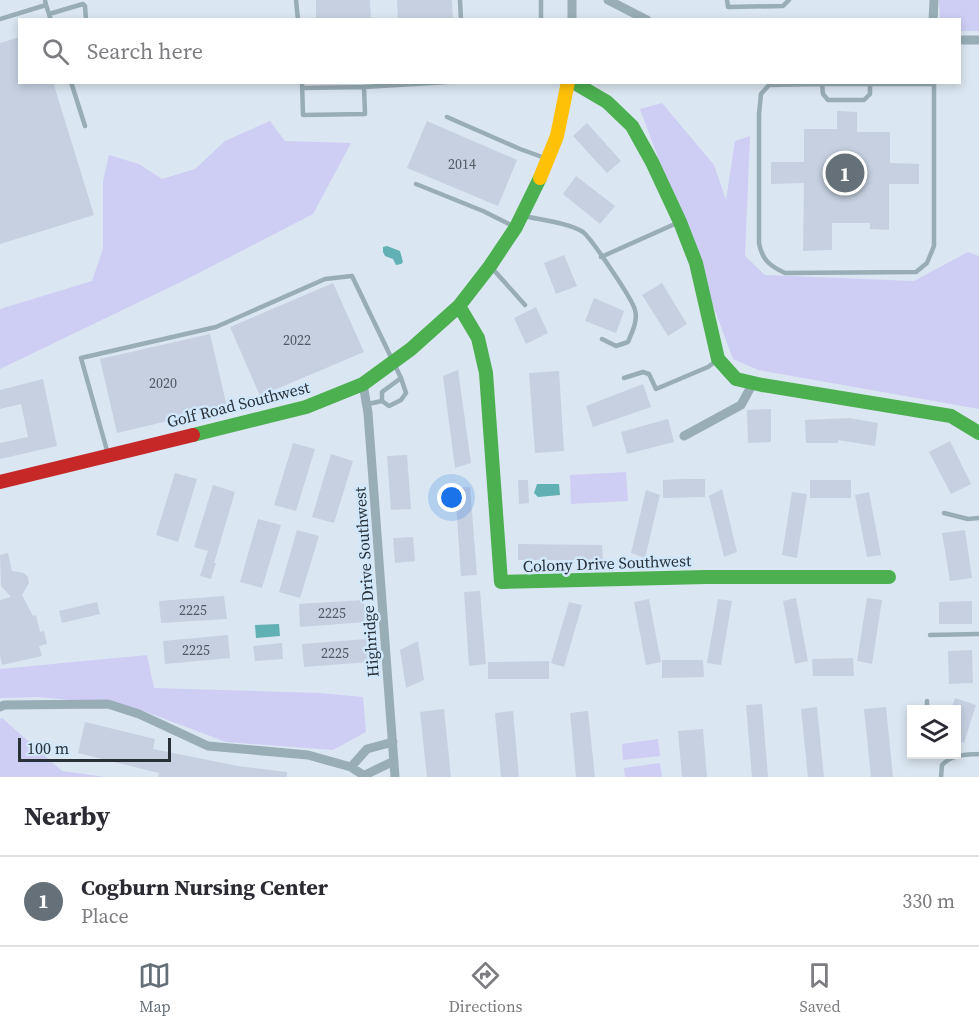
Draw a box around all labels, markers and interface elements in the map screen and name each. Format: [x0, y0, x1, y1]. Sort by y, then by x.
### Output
search box [18, 18, 961, 84]
icon: search [39, 35, 72, 68]
text: Search here [87, 36, 203, 66]
pin: 1 [826, 150, 864, 195]
house number: 2014 [448, 154, 476, 174]
house number: 2022 [283, 330, 311, 350]
house number: 2020 [149, 373, 177, 393]
street label: Golf Road Southwest [164, 375, 312, 432]
your location [437, 483, 466, 512]
street label: Highridge Drive Southwest [348, 485, 384, 678]
street label: Colony Drive Southwest [522, 549, 692, 577]
house number: 2225 [179, 600, 207, 620]
house number: 2225 [318, 603, 346, 623]
house number: 2225 [182, 640, 210, 660]
house number: 2225 [321, 643, 349, 663]
map controls [907, 705, 961, 759]
button: layers [907, 705, 961, 759]
scale bar [18, 735, 171, 762]
text: 100 m [27, 737, 69, 759]
text: Nearby [24, 798, 110, 834]
text: Cogburn Nursing Center [81, 872, 328, 902]
text: 1 [38, 887, 49, 915]
text: 330 m [902, 887, 955, 915]
text: Place [81, 902, 129, 930]
tab: Map [138, 959, 171, 1017]
tab: Directions [448, 959, 523, 1017]
tab: Saved [799, 959, 841, 1017]

